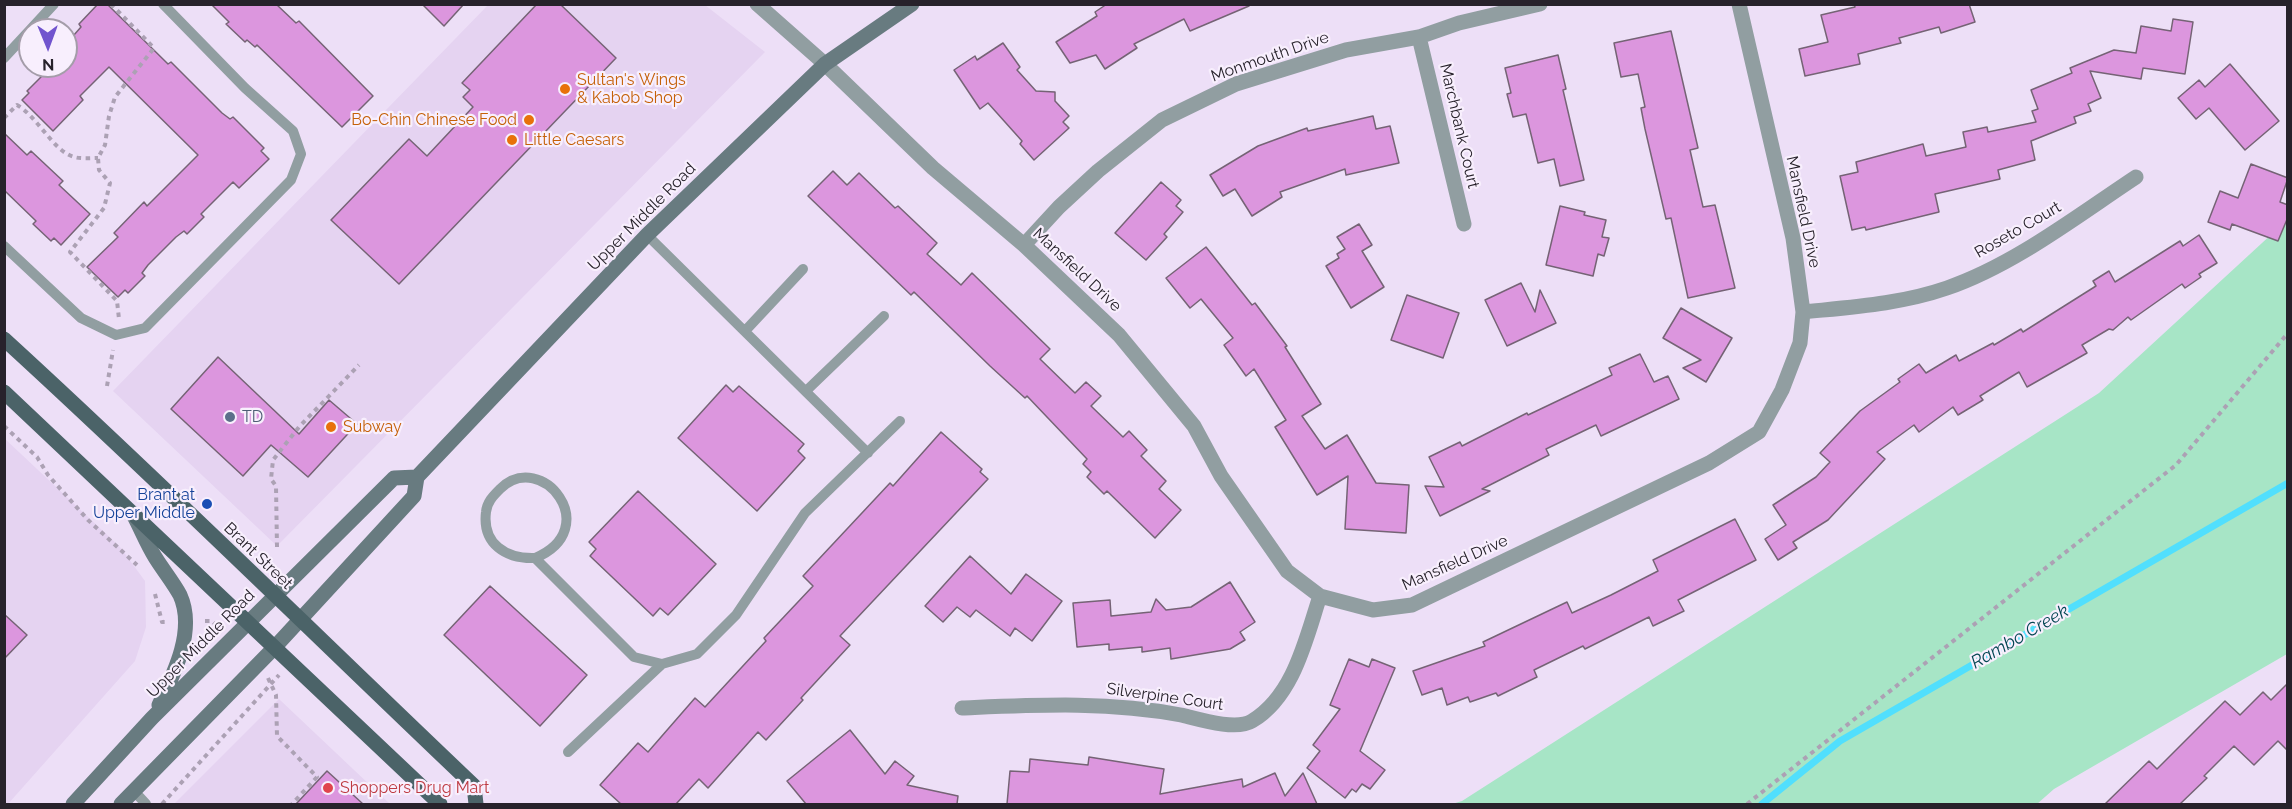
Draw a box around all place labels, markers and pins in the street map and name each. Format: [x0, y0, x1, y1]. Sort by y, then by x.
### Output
place label: Sultan's Wings & Kabob Shop [577, 70, 686, 108]
marker: Sultan's Wings & Kabob Shop [558, 82, 572, 96]
place label: Bo-Chin Chinese Food [351, 110, 517, 130]
marker: Bo-Chin Chinese Food [522, 113, 536, 127]
place label: Little Caesars [524, 130, 624, 150]
marker: Little Caesars [505, 133, 519, 147]
place label: TD [242, 407, 263, 427]
marker: TD [223, 410, 237, 424]
place label: Subway [343, 417, 402, 437]
marker: Subway [324, 420, 338, 434]
place label: Brant at Upper Middle [93, 485, 195, 523]
marker: Brant at Upper Middle [200, 497, 214, 511]
place label: Shoppers Drug Mart [340, 778, 489, 798]
marker: Shoppers Drug Mart [321, 781, 335, 795]

